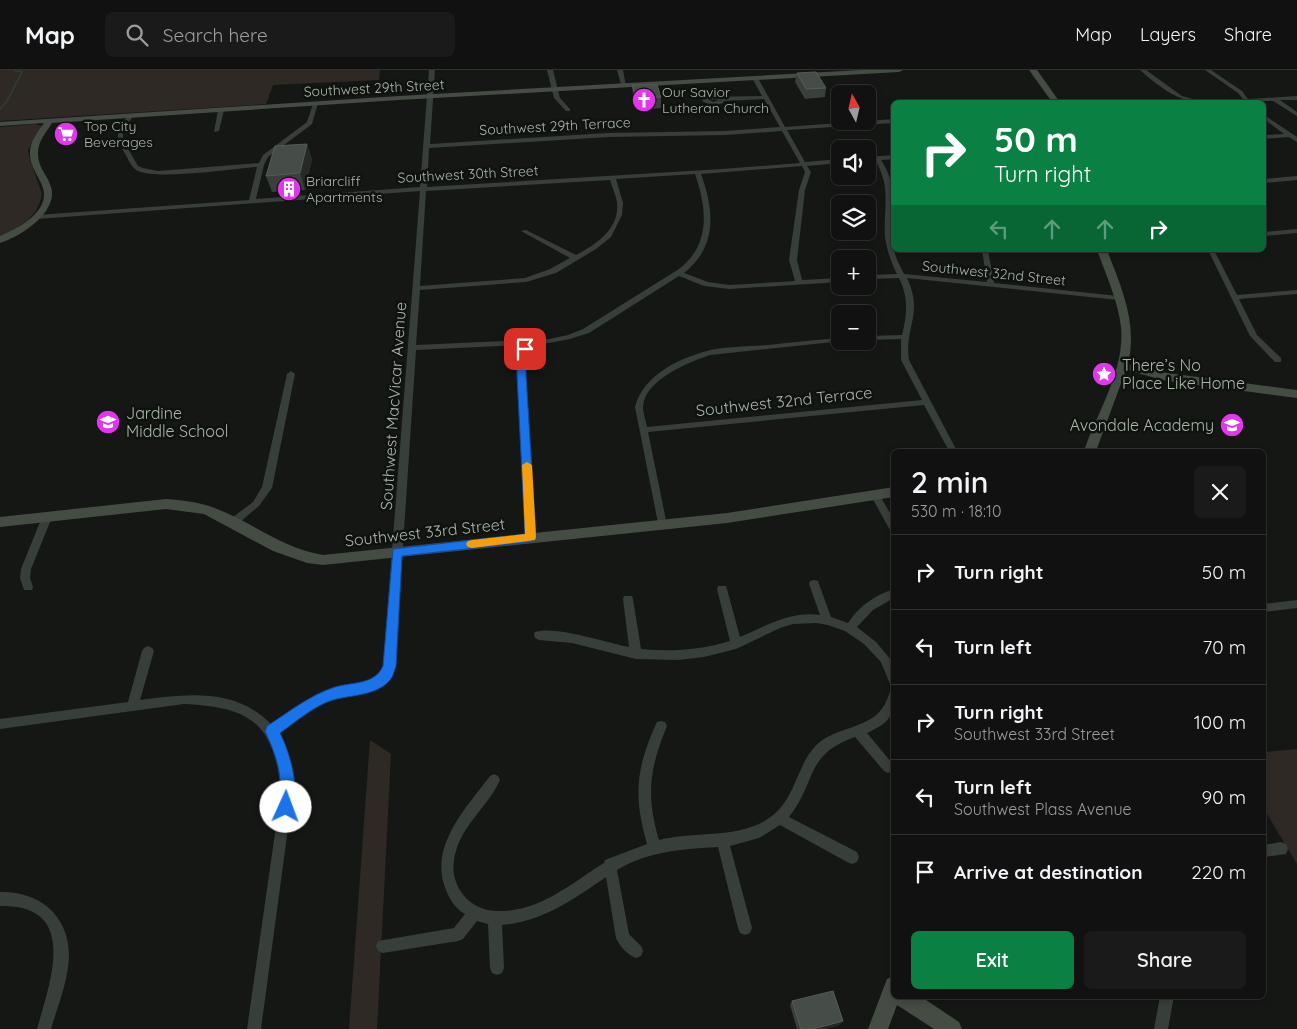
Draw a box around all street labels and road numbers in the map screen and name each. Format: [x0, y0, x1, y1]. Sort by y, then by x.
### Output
street label: Southwest 29th Street [303, 75, 445, 101]
street label: Southwest 29th Terrace [479, 113, 631, 139]
street label: Southwest 30th Street [397, 161, 539, 187]
street label: Southwest 32nd Street [921, 257, 1067, 290]
street label: Southwest MacVicar Avenue [376, 301, 410, 511]
street label: Southwest 32nd Terrace [695, 382, 873, 420]
street label: Southwest 33rd Street [344, 514, 506, 550]

